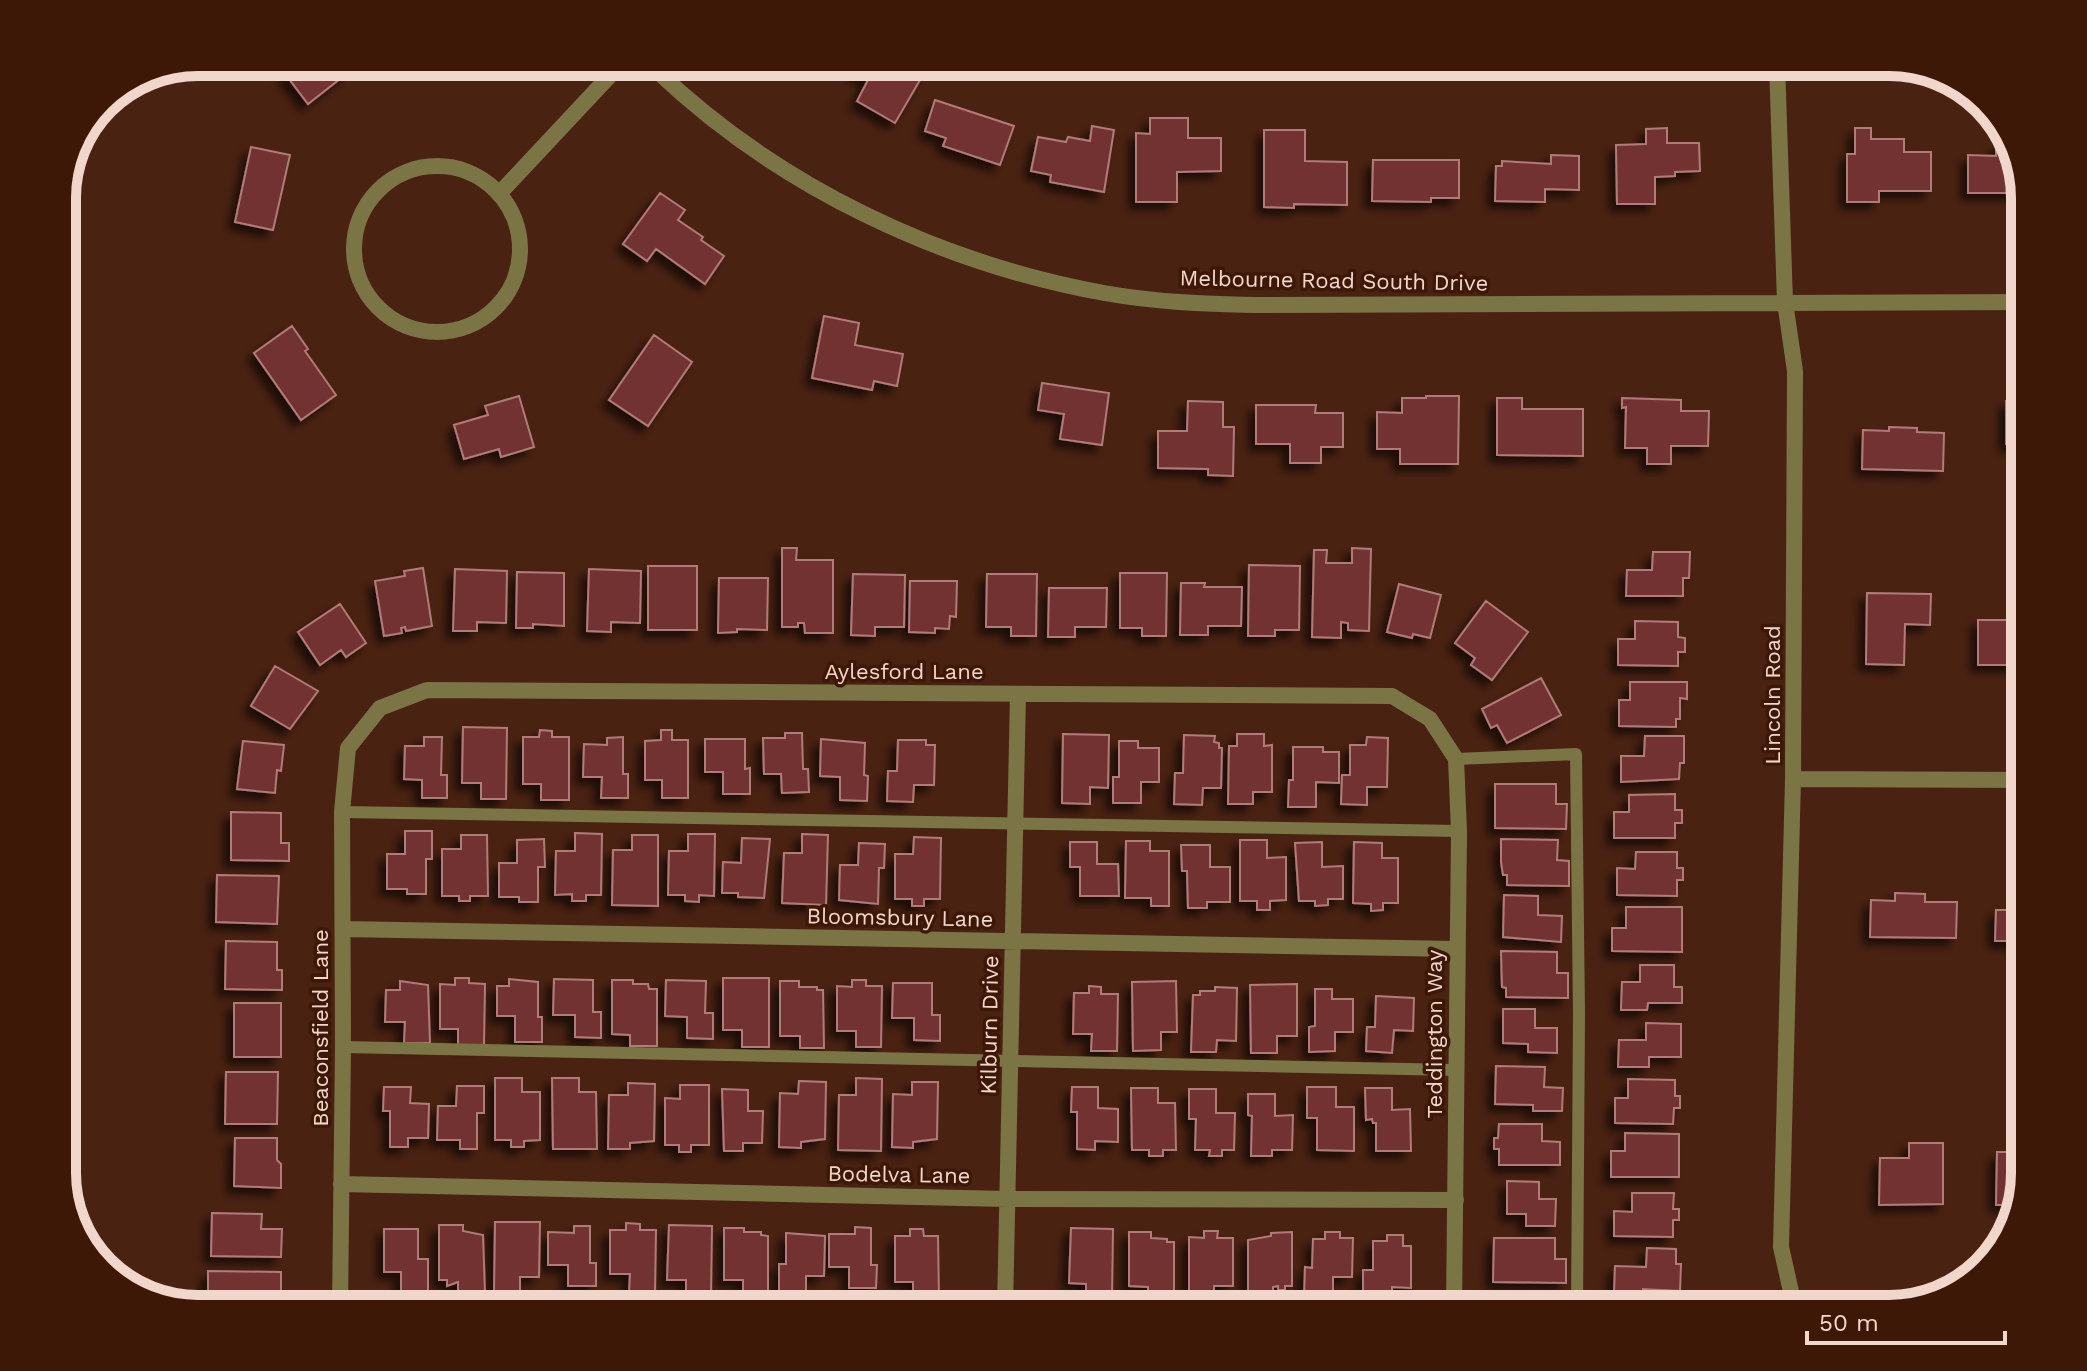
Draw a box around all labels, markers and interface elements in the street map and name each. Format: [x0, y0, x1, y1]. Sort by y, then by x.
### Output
street label: Melbourne Road South Drive [1180, 265, 1488, 296]
street label: Lincoln Road [1760, 625, 1785, 765]
street label: Aylesford Lane [824, 659, 984, 684]
street label: Bloomsbury Lane [806, 903, 994, 932]
street label: Beaconsfield Lane [308, 929, 333, 1127]
street label: Teddington Way [1422, 949, 1447, 1118]
street label: Kilburn Drive [976, 955, 1003, 1095]
street label: Bodelva Lane [827, 1161, 971, 1188]
scale bar [1807, 1295, 2005, 1345]
text: 50 m [1819, 1309, 1879, 1337]

